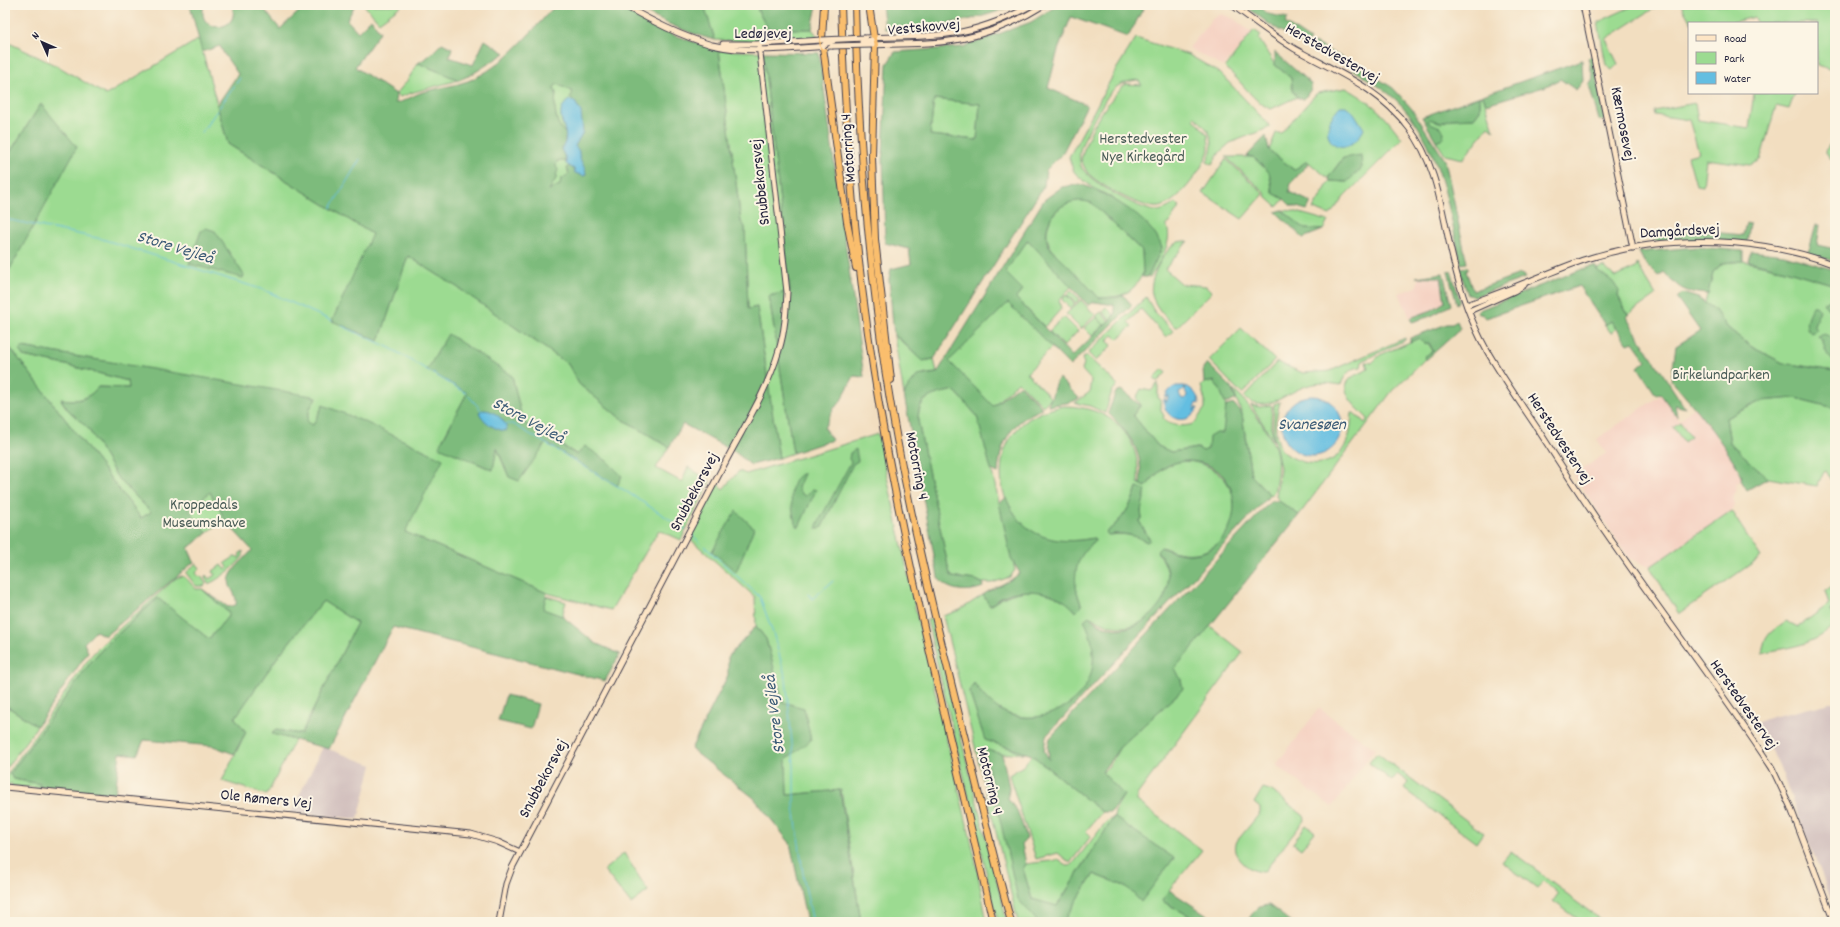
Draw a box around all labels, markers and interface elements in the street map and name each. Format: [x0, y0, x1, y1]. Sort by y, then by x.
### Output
street label: Vestskovvej [887, 13, 961, 43]
street label: Herstedvestervej [1281, 18, 1383, 90]
north arrow [22, 22, 62, 62]
legend [1688, 22, 1818, 94]
street label: Ledøjevej [734, 23, 792, 46]
text: N [29, 28, 44, 44]
text: Road [1724, 31, 1746, 48]
text: Park [1724, 51, 1745, 68]
text: Water [1724, 71, 1751, 88]
street label: Kærmosevej [1604, 85, 1640, 163]
street label: Motorring 4 [835, 113, 863, 183]
park label: Herstedvester Nye Kirkegård [1099, 128, 1187, 169]
street label: Snubbekorsvej [745, 138, 777, 226]
street label: Damgårdsvej [1640, 218, 1720, 246]
water label: Store Vejleå [134, 226, 218, 272]
park label: Birkelundparken [1672, 364, 1770, 387]
street label: Herstedvestervej [1521, 388, 1597, 490]
water label: Store Vejleå [487, 393, 570, 452]
water label: Svanesøen [1278, 414, 1347, 438]
street label: Motorring 4 [898, 430, 934, 502]
street label: Snubbekorsvej [665, 448, 725, 536]
park label: Kroppedals Museumshave [162, 494, 246, 535]
street label: Herstedvestervej [1703, 655, 1783, 755]
water label: Store Vejleå [759, 672, 793, 755]
street label: Snubbekorsvej [514, 735, 574, 823]
street label: Motorring 4 [969, 745, 1009, 817]
street label: Ole Rømers Vej [219, 784, 313, 816]

